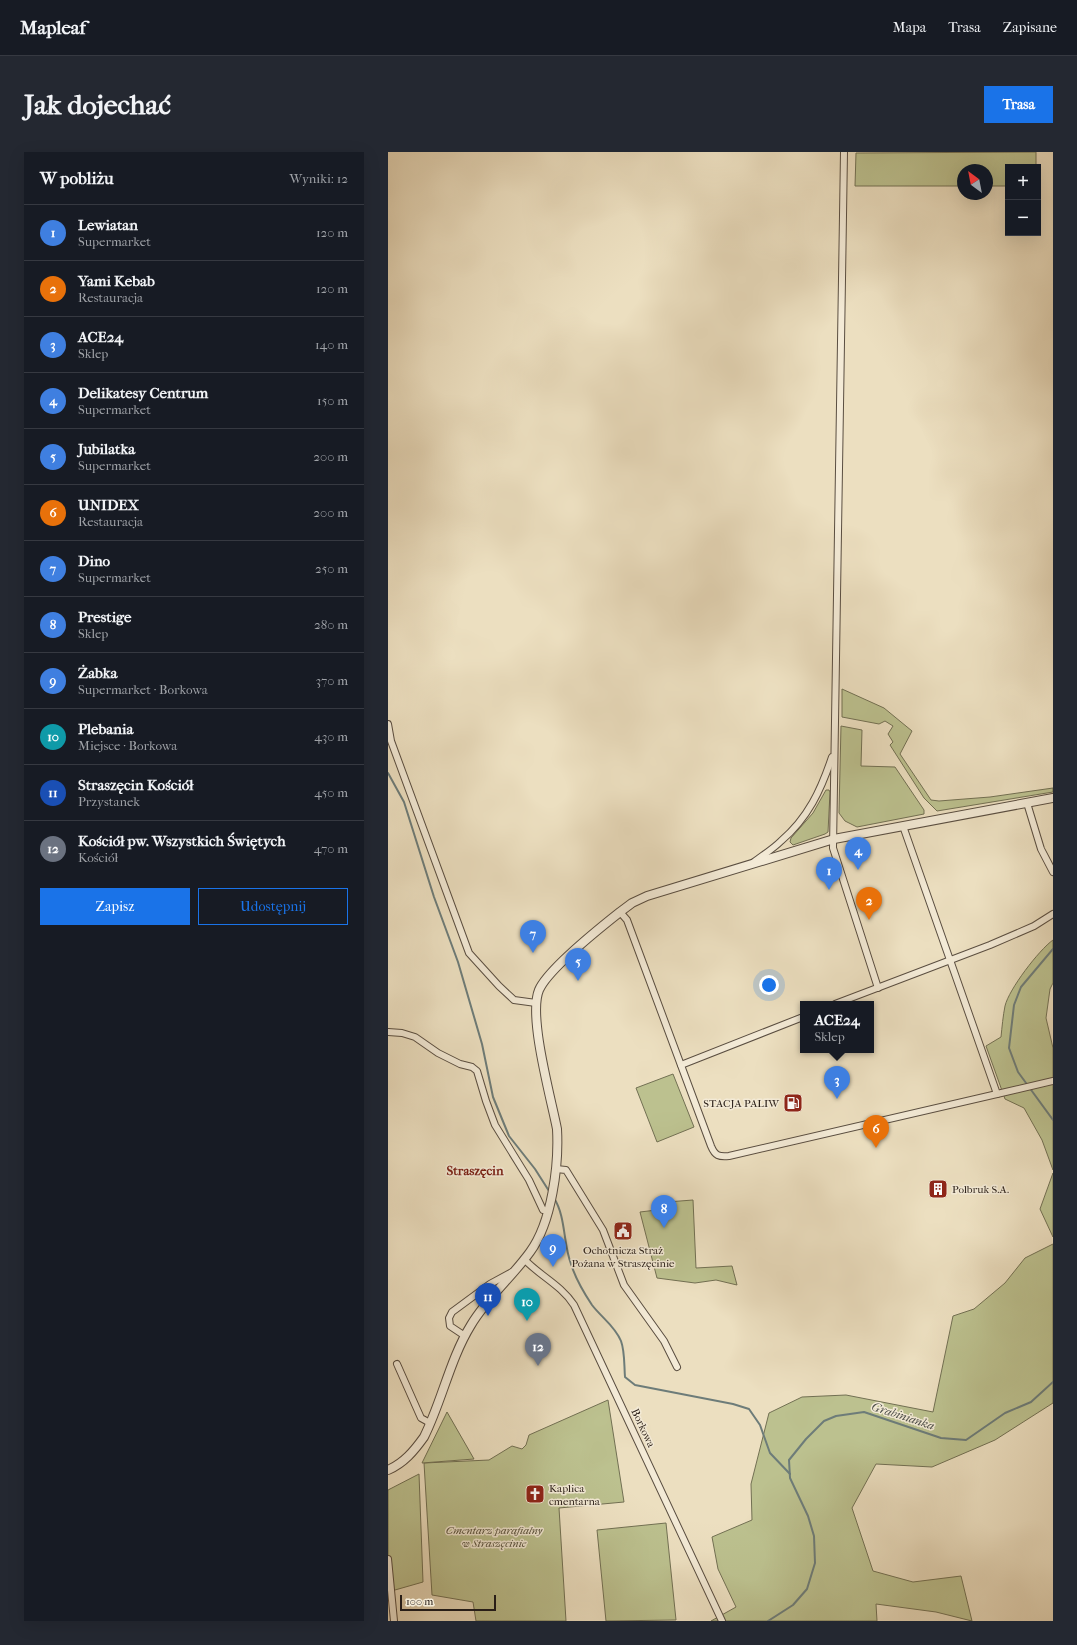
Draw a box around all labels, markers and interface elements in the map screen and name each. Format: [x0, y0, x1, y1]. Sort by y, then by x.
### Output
text: Mapleaf [20, 17, 86, 39]
text: Mapa [893, 19, 926, 36]
text: Trasa [948, 19, 981, 36]
text: Zapisane [1003, 19, 1057, 36]
button: Trasa [984, 86, 1053, 123]
text: Jak dojechać [24, 88, 171, 121]
north arrow [957, 164, 993, 200]
map controls [1005, 164, 1041, 236]
button: + [1005, 164, 1041, 200]
text: W pobliżu [40, 168, 114, 188]
text: Wyniki: 12 [289, 171, 348, 186]
button: − [1005, 200, 1041, 236]
text: Lewiatan [78, 216, 138, 234]
text: 1 [51, 225, 55, 240]
text: 120 m [316, 225, 348, 240]
text: Supermarket [78, 234, 151, 249]
text: Yami Kebab [78, 272, 155, 290]
text: 2 [50, 281, 56, 296]
text: 120 m [316, 281, 348, 296]
text: Restauracja [78, 290, 143, 305]
text: ACE24 [78, 328, 123, 346]
text: 3 [50, 337, 56, 352]
text: 140 m [315, 337, 348, 352]
text: Sklep [78, 346, 108, 361]
text: Delikatesy Centrum [78, 384, 208, 402]
text: 4 [49, 393, 57, 408]
text: 150 m [317, 393, 348, 408]
text: Supermarket [78, 402, 151, 417]
text: Jubilatka [78, 440, 135, 458]
text: 5 [50, 449, 56, 464]
text: 200 m [313, 449, 348, 464]
text: Supermarket [78, 458, 151, 473]
text: UNIDEX [78, 496, 139, 514]
text: 6 [49, 505, 57, 520]
text: 200 m [313, 505, 348, 520]
text: Restauracja [78, 514, 143, 529]
text: Dino [78, 552, 110, 570]
text: 7 [50, 561, 56, 576]
text: 250 m [315, 561, 348, 576]
text: Supermarket [78, 570, 151, 585]
text: Prestige [78, 608, 131, 626]
text: 8 [50, 617, 56, 632]
text: 280 m [314, 617, 348, 632]
text: Sklep [78, 626, 108, 641]
text: Żabka [78, 664, 117, 682]
text: 9 [50, 673, 56, 688]
text: 370 m [316, 673, 348, 688]
text: Supermarket · Borkowa [78, 682, 208, 697]
text: Plebania [78, 720, 133, 738]
text: 10 [47, 729, 59, 744]
text: 430 m [314, 729, 348, 744]
text: Miejsce · Borkowa [78, 738, 177, 753]
text: Straszęcin Kościół [78, 776, 193, 794]
text: 11 [48, 785, 58, 800]
text: 450 m [314, 785, 348, 800]
text: Przystanek [78, 794, 140, 809]
text: Kościół pw. Wszystkich Świętych [78, 832, 286, 850]
pin: 4 [845, 837, 871, 870]
text: 12 [47, 841, 59, 856]
text: 470 m [314, 841, 348, 856]
text: Kościół [78, 850, 118, 865]
pin: 1 [816, 857, 842, 890]
pin: 2 [856, 887, 882, 920]
button: Zapisz [40, 888, 190, 925]
button: Udostępnij [198, 888, 348, 925]
pin: 7 [520, 920, 546, 953]
pin: 5 [565, 948, 591, 981]
your location [759, 975, 779, 995]
popup [800, 1001, 874, 1053]
text: ACE24 [814, 1011, 860, 1029]
text: Sklep [814, 1029, 845, 1044]
pin: 3 [824, 1066, 850, 1099]
fuel station icon: STACJA PALIW [782, 1092, 804, 1114]
place label: STACJA PALIW [703, 1097, 780, 1110]
pin: 6 [863, 1115, 889, 1148]
district label: Straszęcin [447, 1163, 504, 1179]
building icon: Polbruk S.A. [927, 1178, 949, 1200]
place label: Polbruk S.A. [952, 1183, 1009, 1196]
pin: 8 [651, 1195, 677, 1228]
public building icon: Ochotnicza Straż Pożana w Straszęcinie [612, 1220, 634, 1242]
pin: 9 [540, 1234, 566, 1267]
place label: Ochotnicza Straż Pożana w Straszęcinie [571, 1244, 675, 1270]
pin: 11 [475, 1283, 501, 1316]
pin: 10 [514, 1288, 540, 1321]
pin: 12 [525, 1333, 551, 1366]
water label: Grabinianka [870, 1399, 936, 1433]
street label: Borkowa [628, 1407, 658, 1450]
place label: Kaplica cmentarna [549, 1482, 601, 1508]
church icon: Kaplica cmentarna [524, 1483, 546, 1505]
park label: Cmentarz parafialny w Straszęcinie [446, 1524, 543, 1550]
scale bar [400, 1593, 496, 1612]
text: 100 m [406, 1595, 434, 1608]

